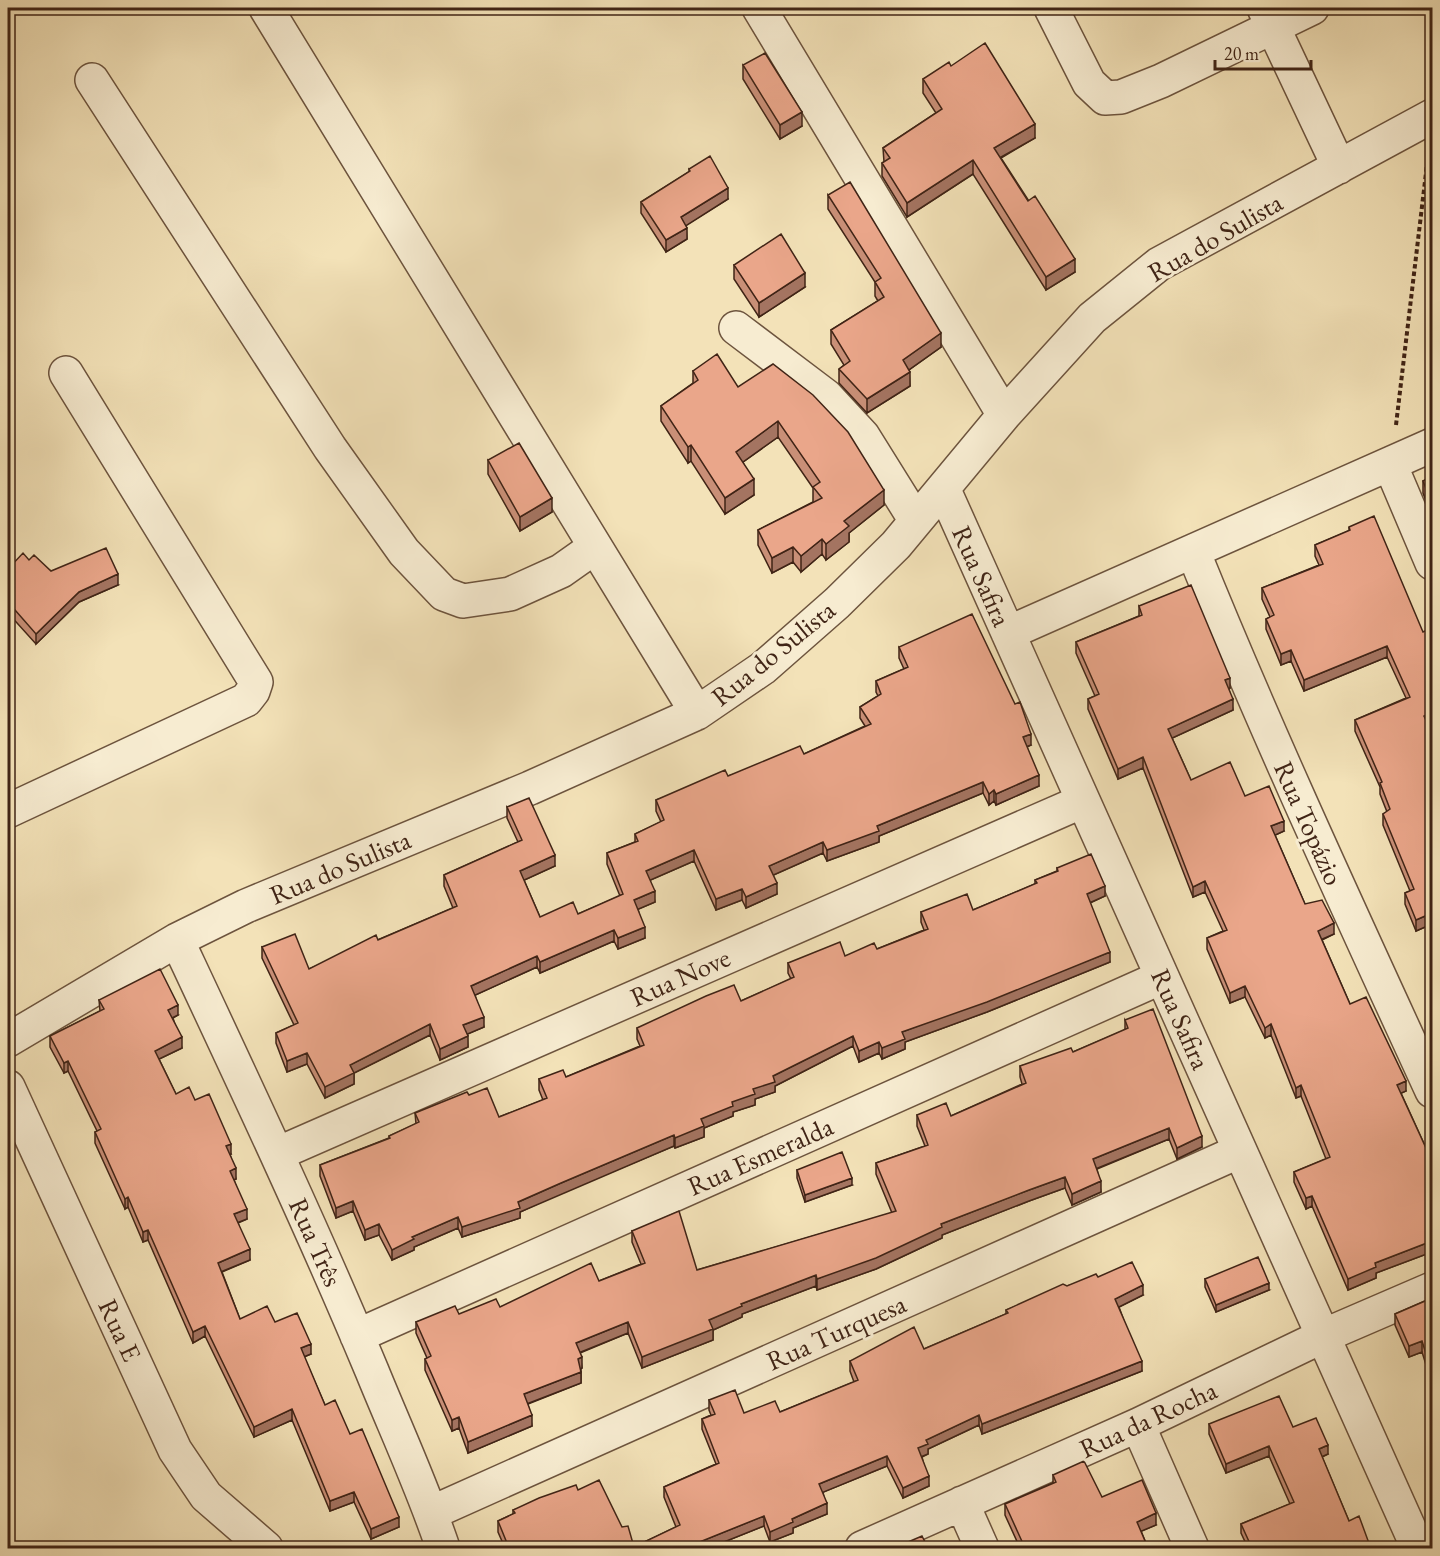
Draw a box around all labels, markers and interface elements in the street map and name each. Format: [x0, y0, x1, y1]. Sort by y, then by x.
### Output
scale bar [1215, 33, 1311, 71]
text: 20 m [1224, 42, 1259, 65]
street label: Rua do Sulista [1141, 184, 1289, 290]
street label: Rua Safira [944, 520, 1020, 632]
street label: Rua do Sulista [704, 592, 842, 714]
street label: Rua Topázio [1266, 756, 1352, 890]
street label: Rua do Sulista [264, 822, 416, 912]
street label: Rua Nove [625, 940, 735, 1014]
street label: Rua Safira [1143, 963, 1219, 1075]
street label: Rua Esmeralda [682, 1108, 839, 1204]
street label: Rua Três [281, 1192, 351, 1292]
street label: Rua Turquesa [761, 1286, 912, 1378]
street label: Rua E [90, 1293, 150, 1367]
street label: Rua da Rocha [1074, 1372, 1223, 1466]

